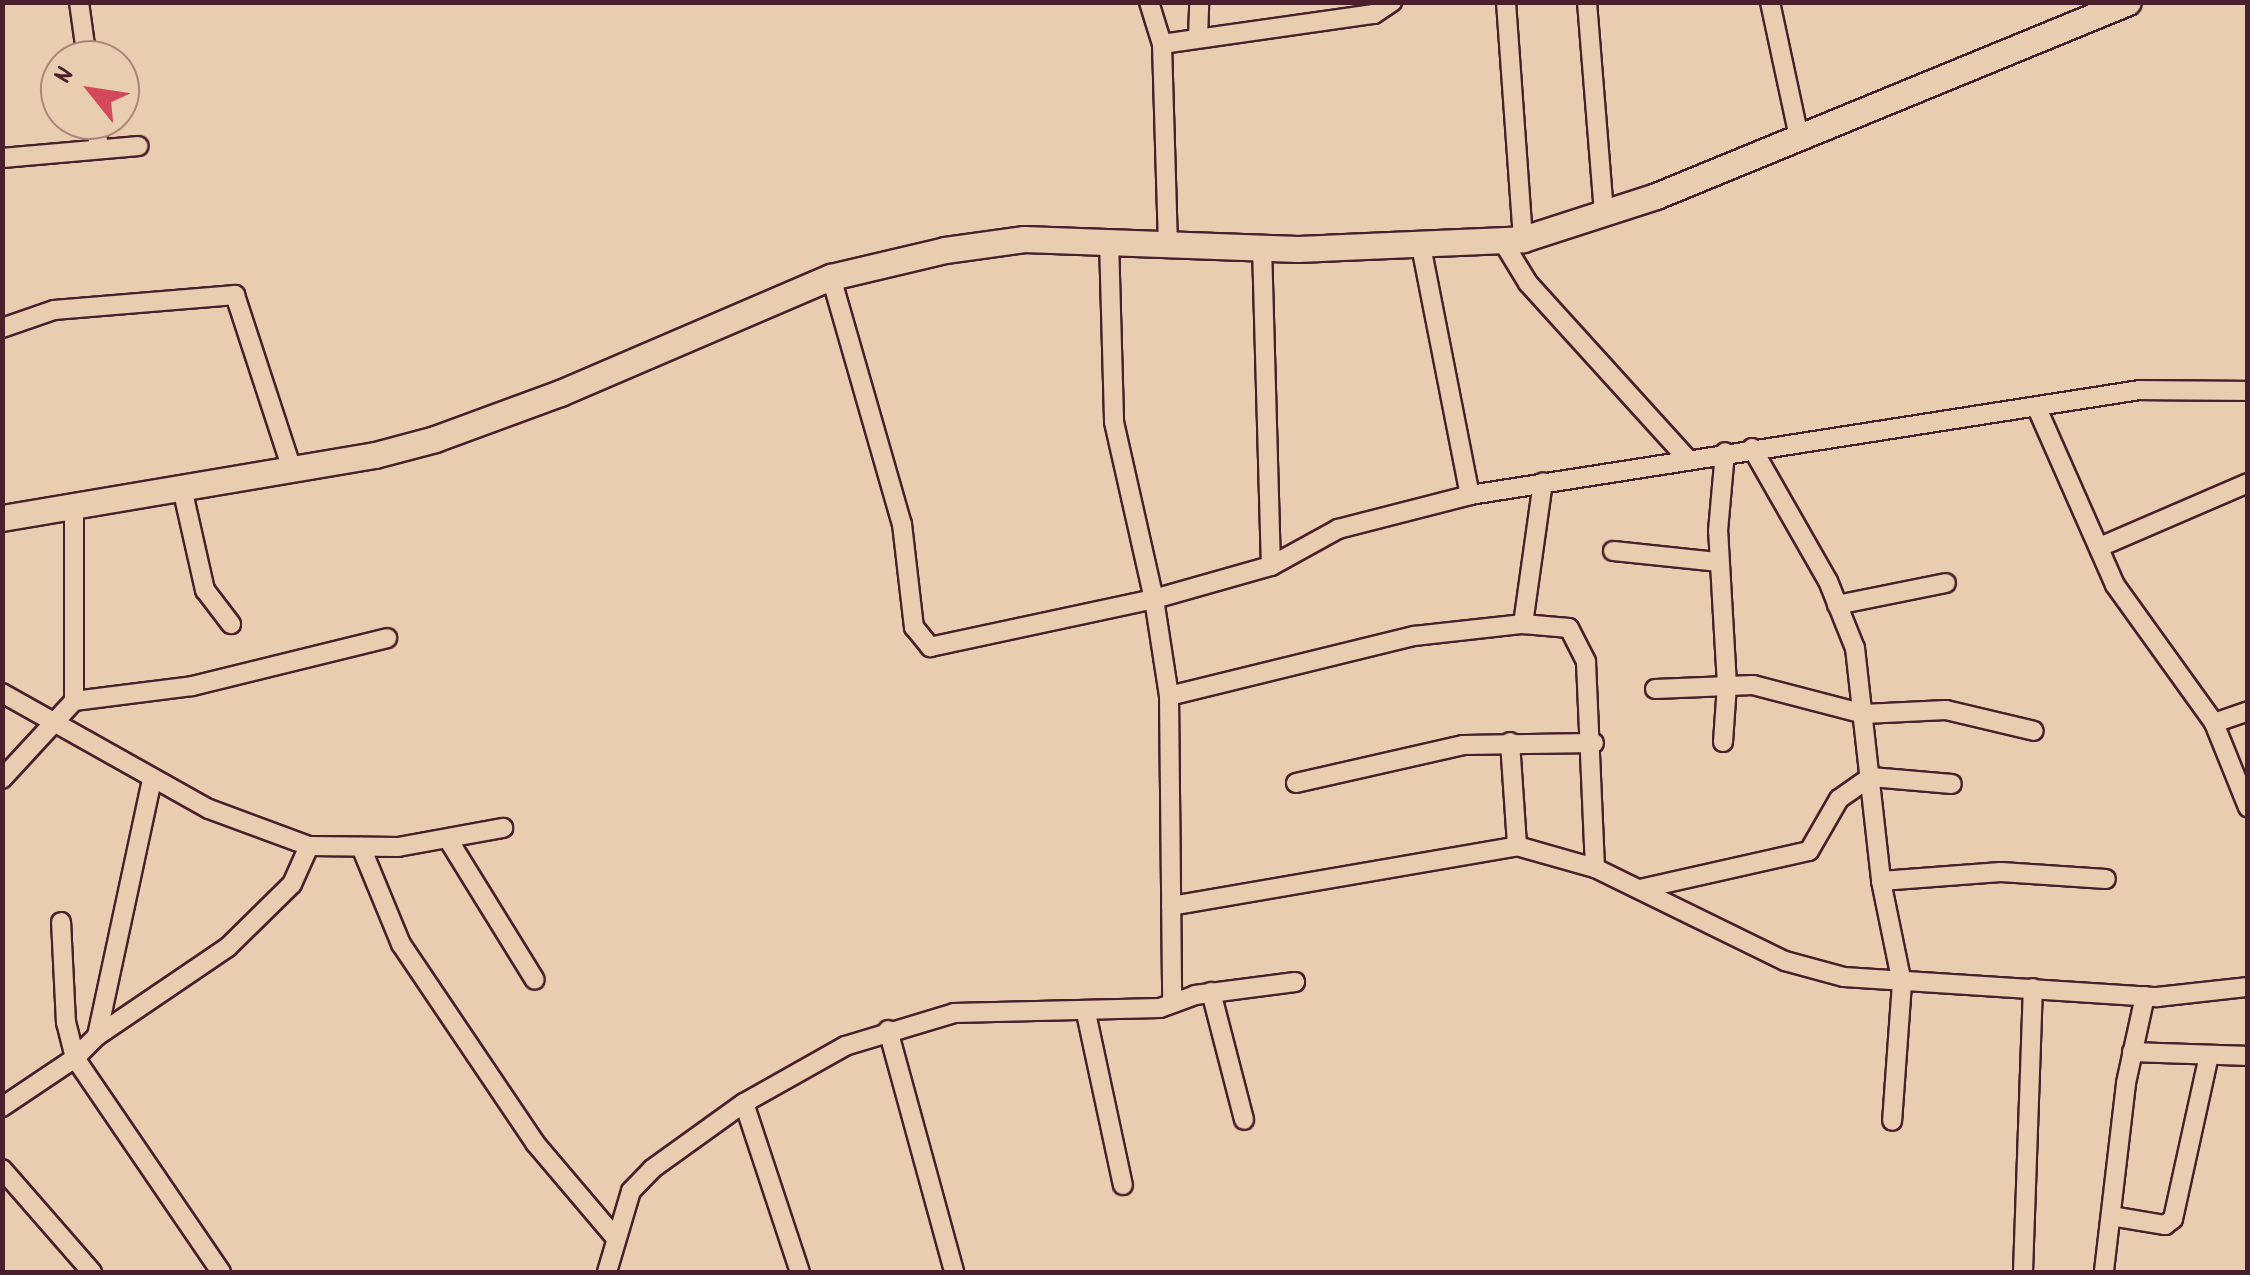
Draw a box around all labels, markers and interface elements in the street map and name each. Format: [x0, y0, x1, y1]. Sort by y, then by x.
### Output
north arrow [40, 40, 140, 140]
text: N [45, 60, 87, 92]

